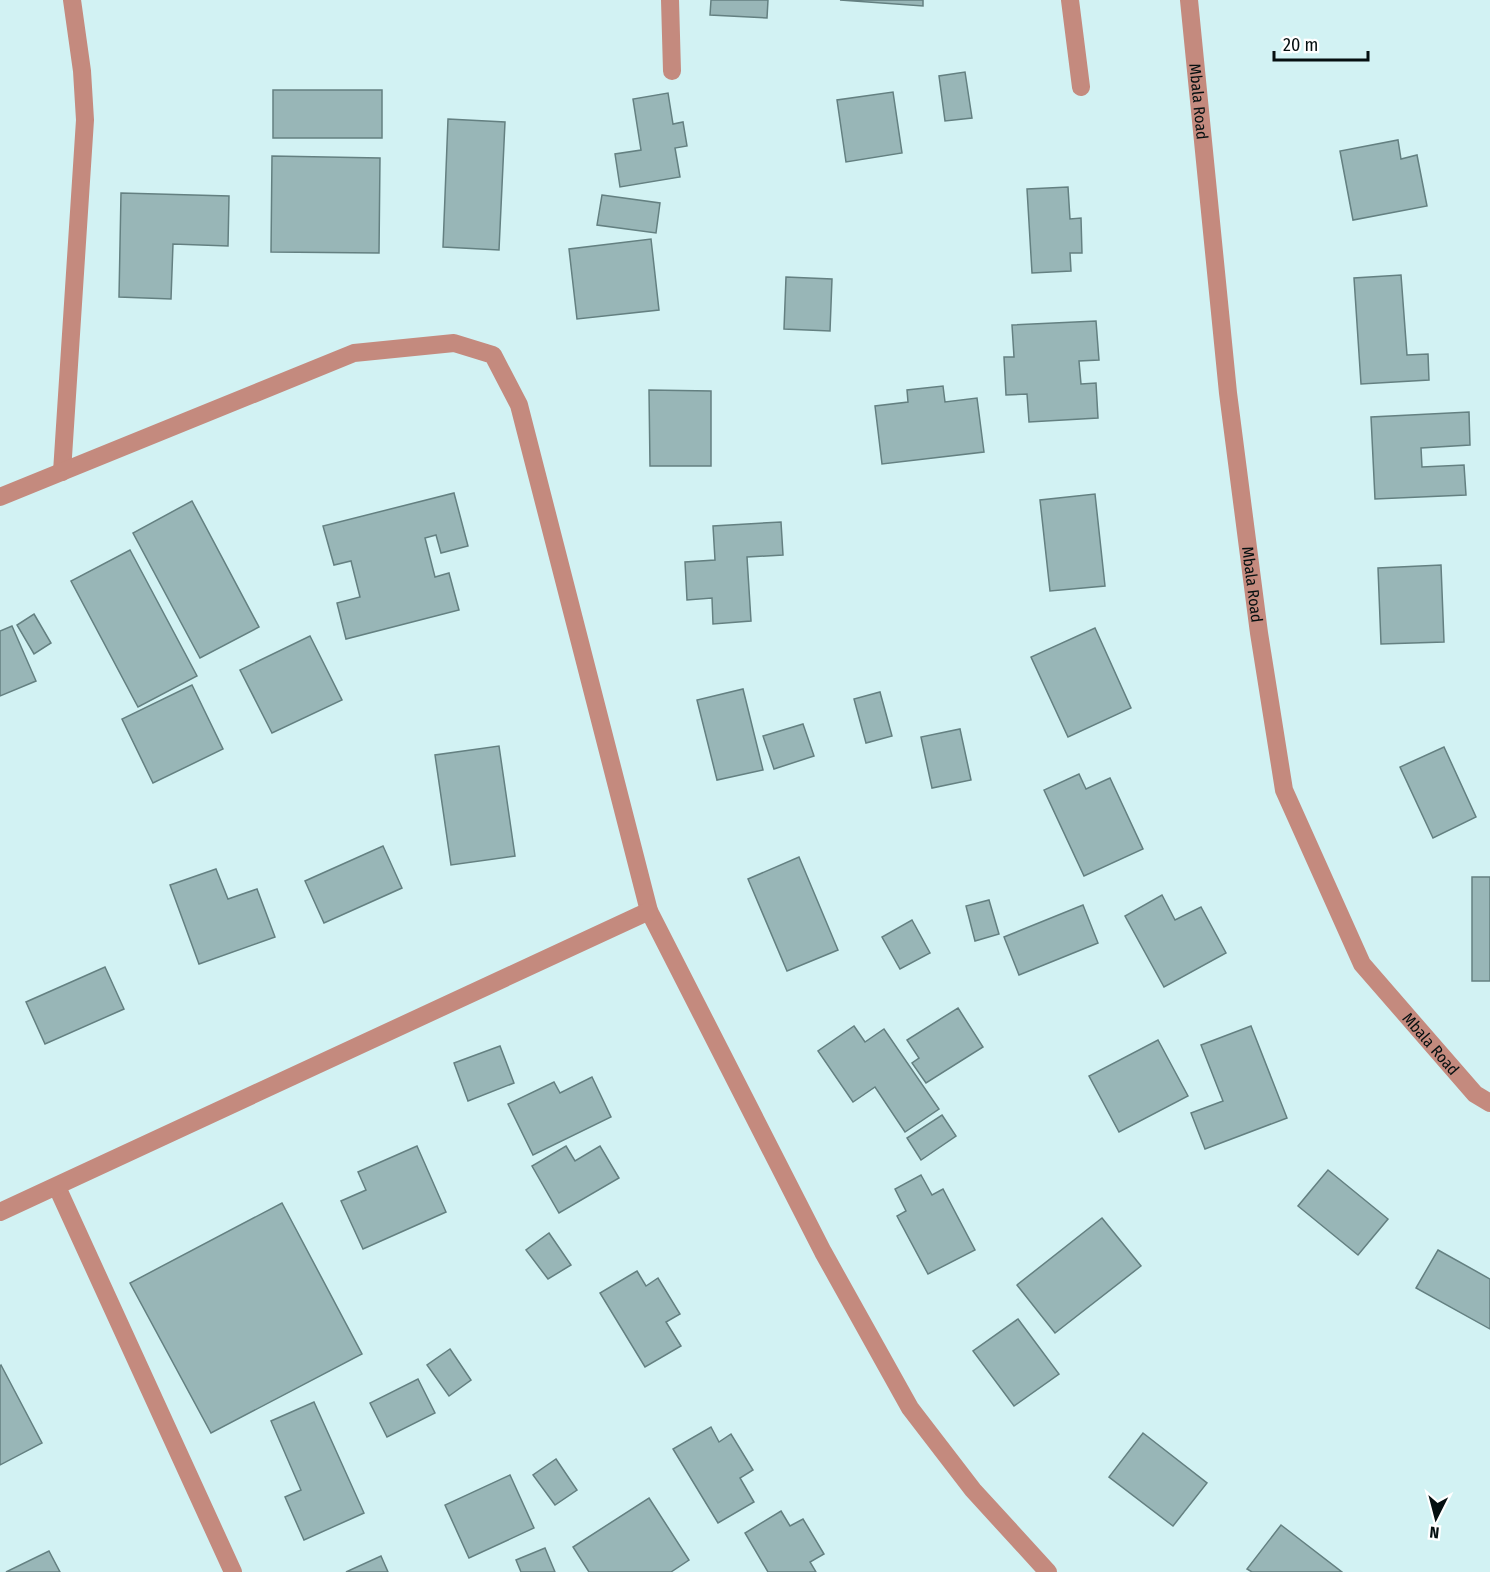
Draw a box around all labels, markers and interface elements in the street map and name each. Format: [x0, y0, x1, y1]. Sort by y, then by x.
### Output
scale bar [1274, 24, 1368, 62]
text: 20 m [1283, 34, 1318, 56]
street label: Mbala Road [1185, 63, 1212, 141]
street label: Mbala Road [1238, 545, 1267, 624]
street label: Mbala Road [1399, 1009, 1463, 1079]
north arrow [1406, 1488, 1466, 1548]
text: N [1429, 1522, 1440, 1542]

